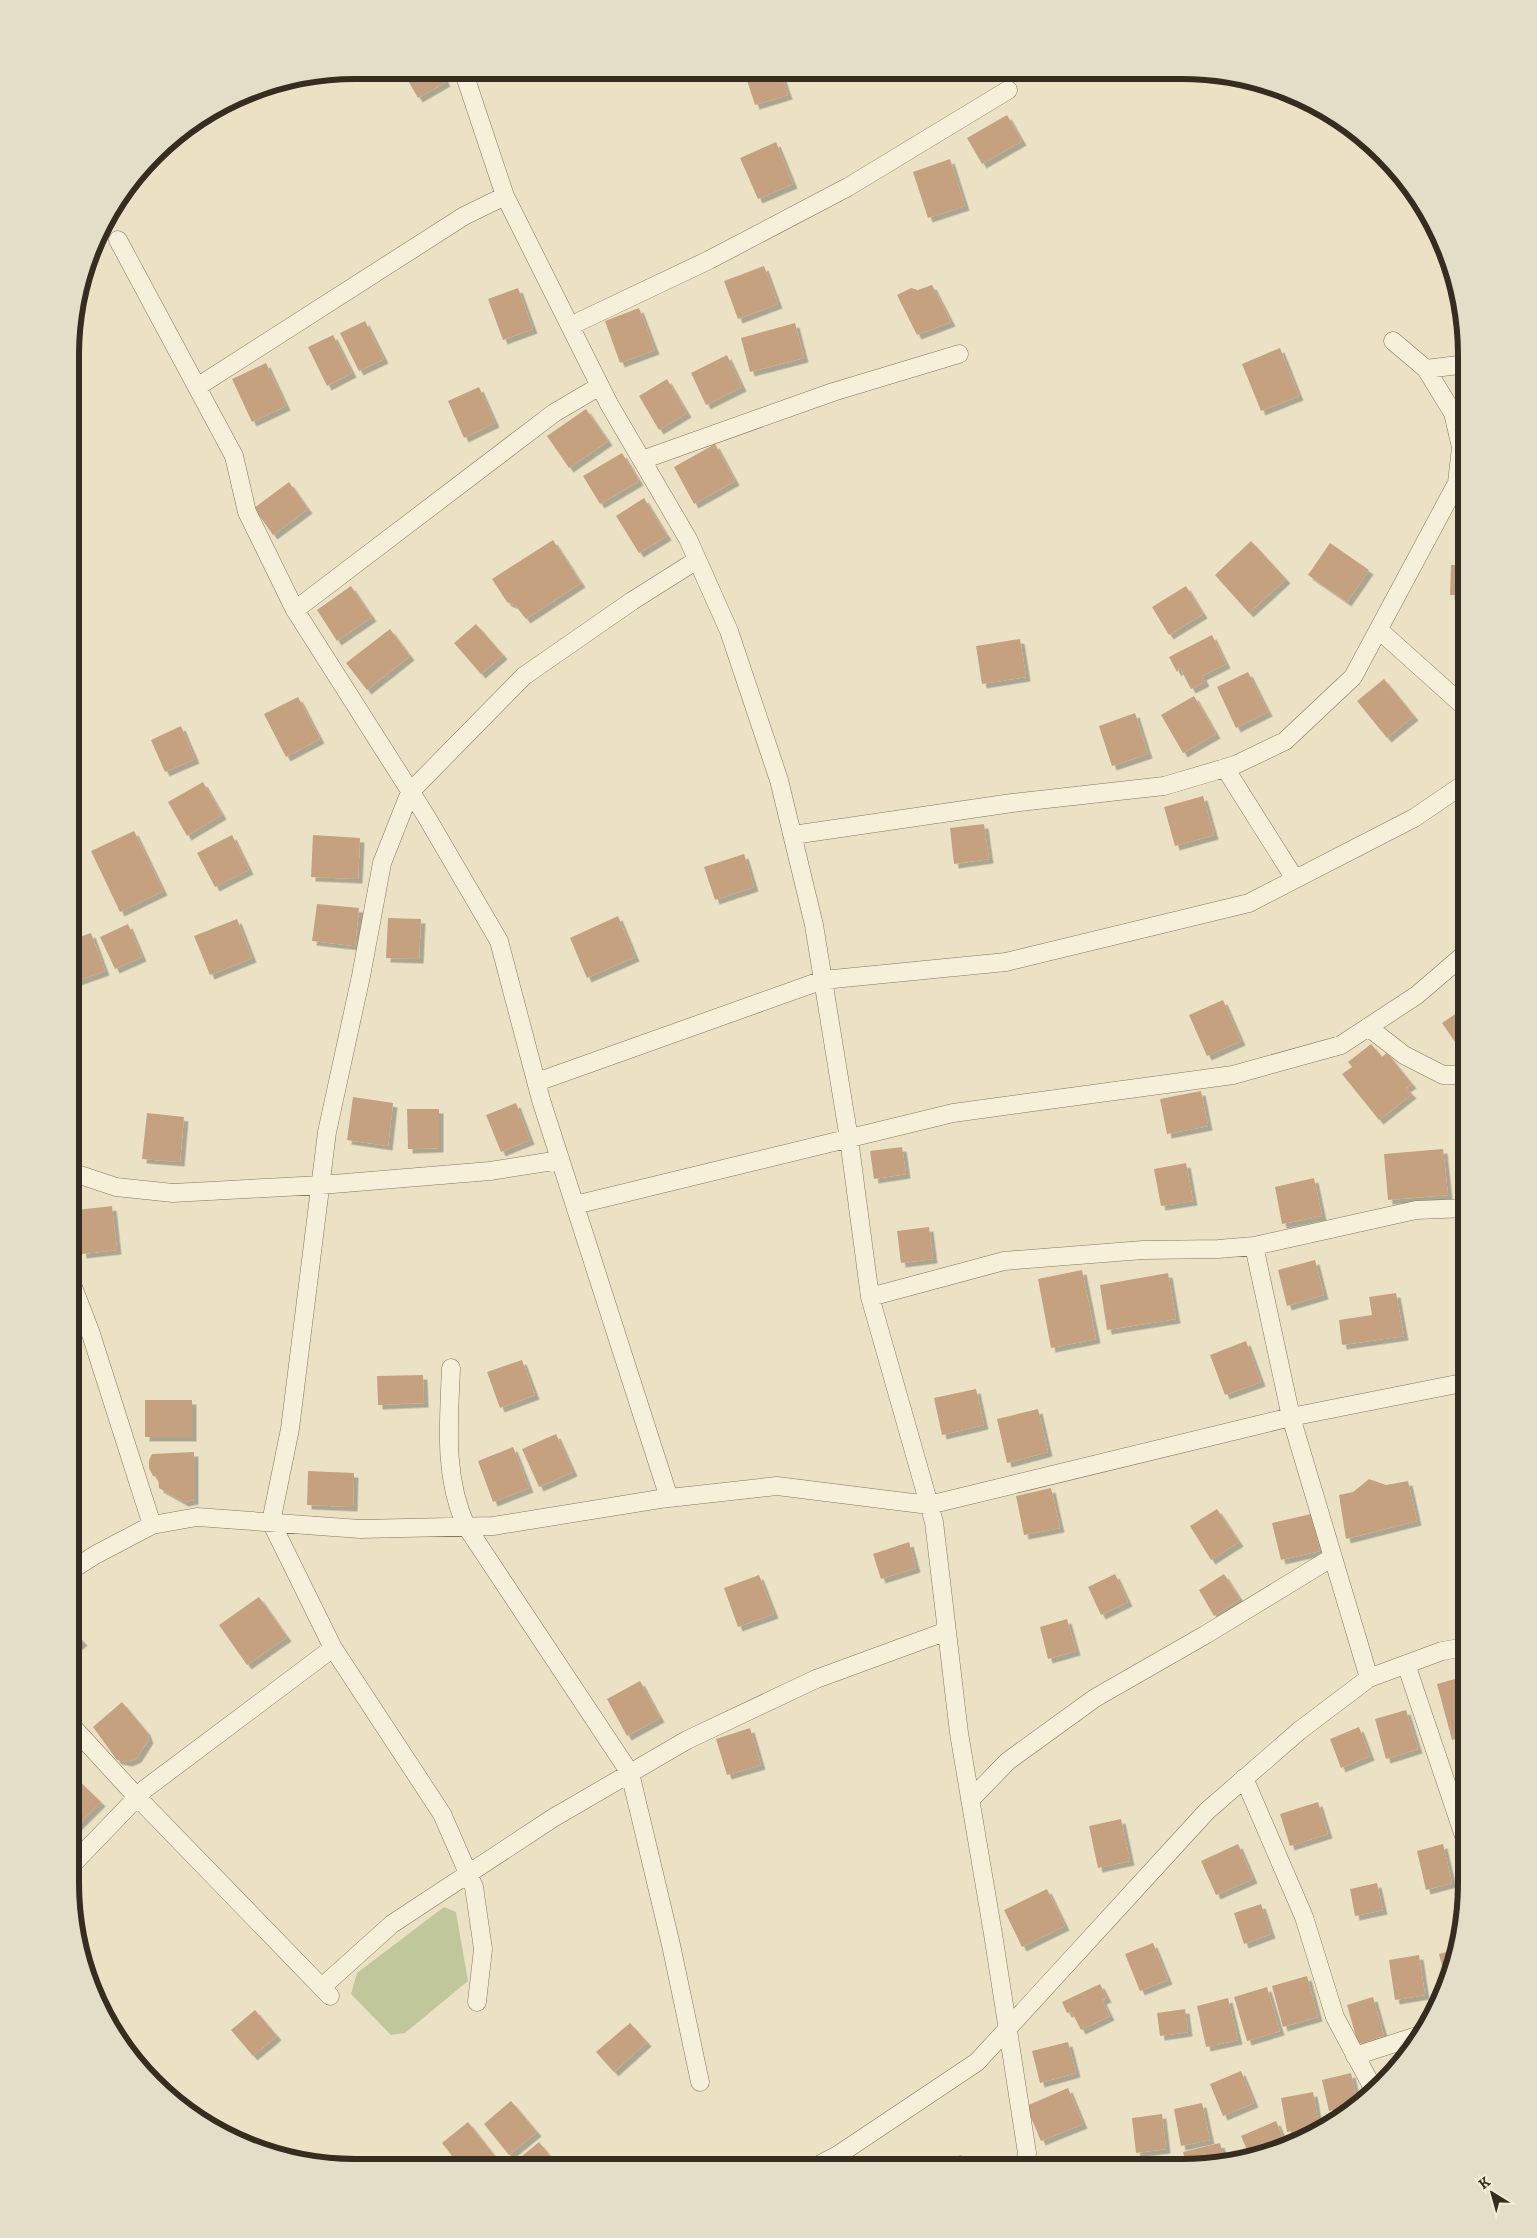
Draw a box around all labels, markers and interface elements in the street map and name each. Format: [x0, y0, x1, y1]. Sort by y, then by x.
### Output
north arrow [1467, 2168, 1517, 2218]
text: K [1475, 2173, 1494, 2193]

